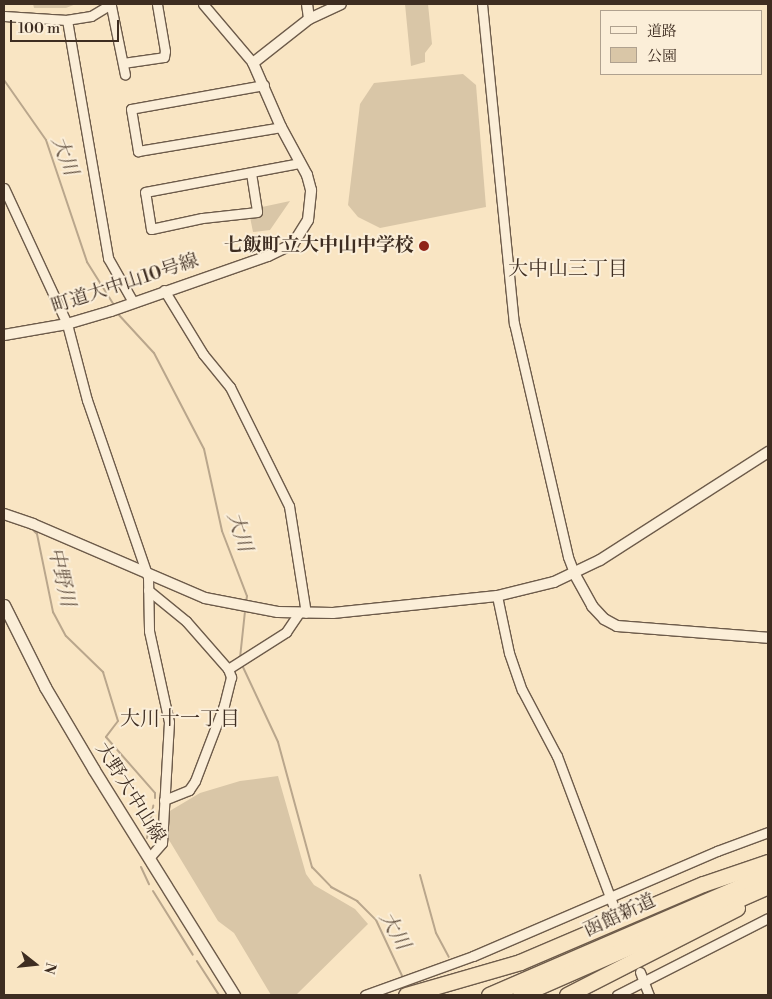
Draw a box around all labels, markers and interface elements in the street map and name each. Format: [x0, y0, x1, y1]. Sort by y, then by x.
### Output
scale bar [12, 10, 121, 42]
legend [600, 10, 762, 75]
text: 100 m [18, 19, 60, 38]
text: 道路 [647, 22, 677, 41]
text: 公園 [647, 47, 677, 66]
water label: 大川 [46, 133, 82, 179]
place label: 七飯町立大中山中学校 [224, 235, 414, 257]
marker: 七飯町立大中山中学校 [418, 240, 430, 252]
street label: 町道大中山10号線 [49, 249, 201, 319]
district label: 大中山三丁目 [508, 257, 628, 281]
water label: 大川 [221, 509, 257, 555]
water label: 中野川 [43, 545, 79, 609]
district label: 大川十一丁目 [120, 707, 240, 731]
street label: 大野大中山線 [90, 739, 170, 847]
street label: 函館新道 [581, 890, 659, 942]
water label: 大川 [374, 908, 414, 954]
north arrow [10, 939, 60, 989]
text: N [39, 960, 60, 976]

